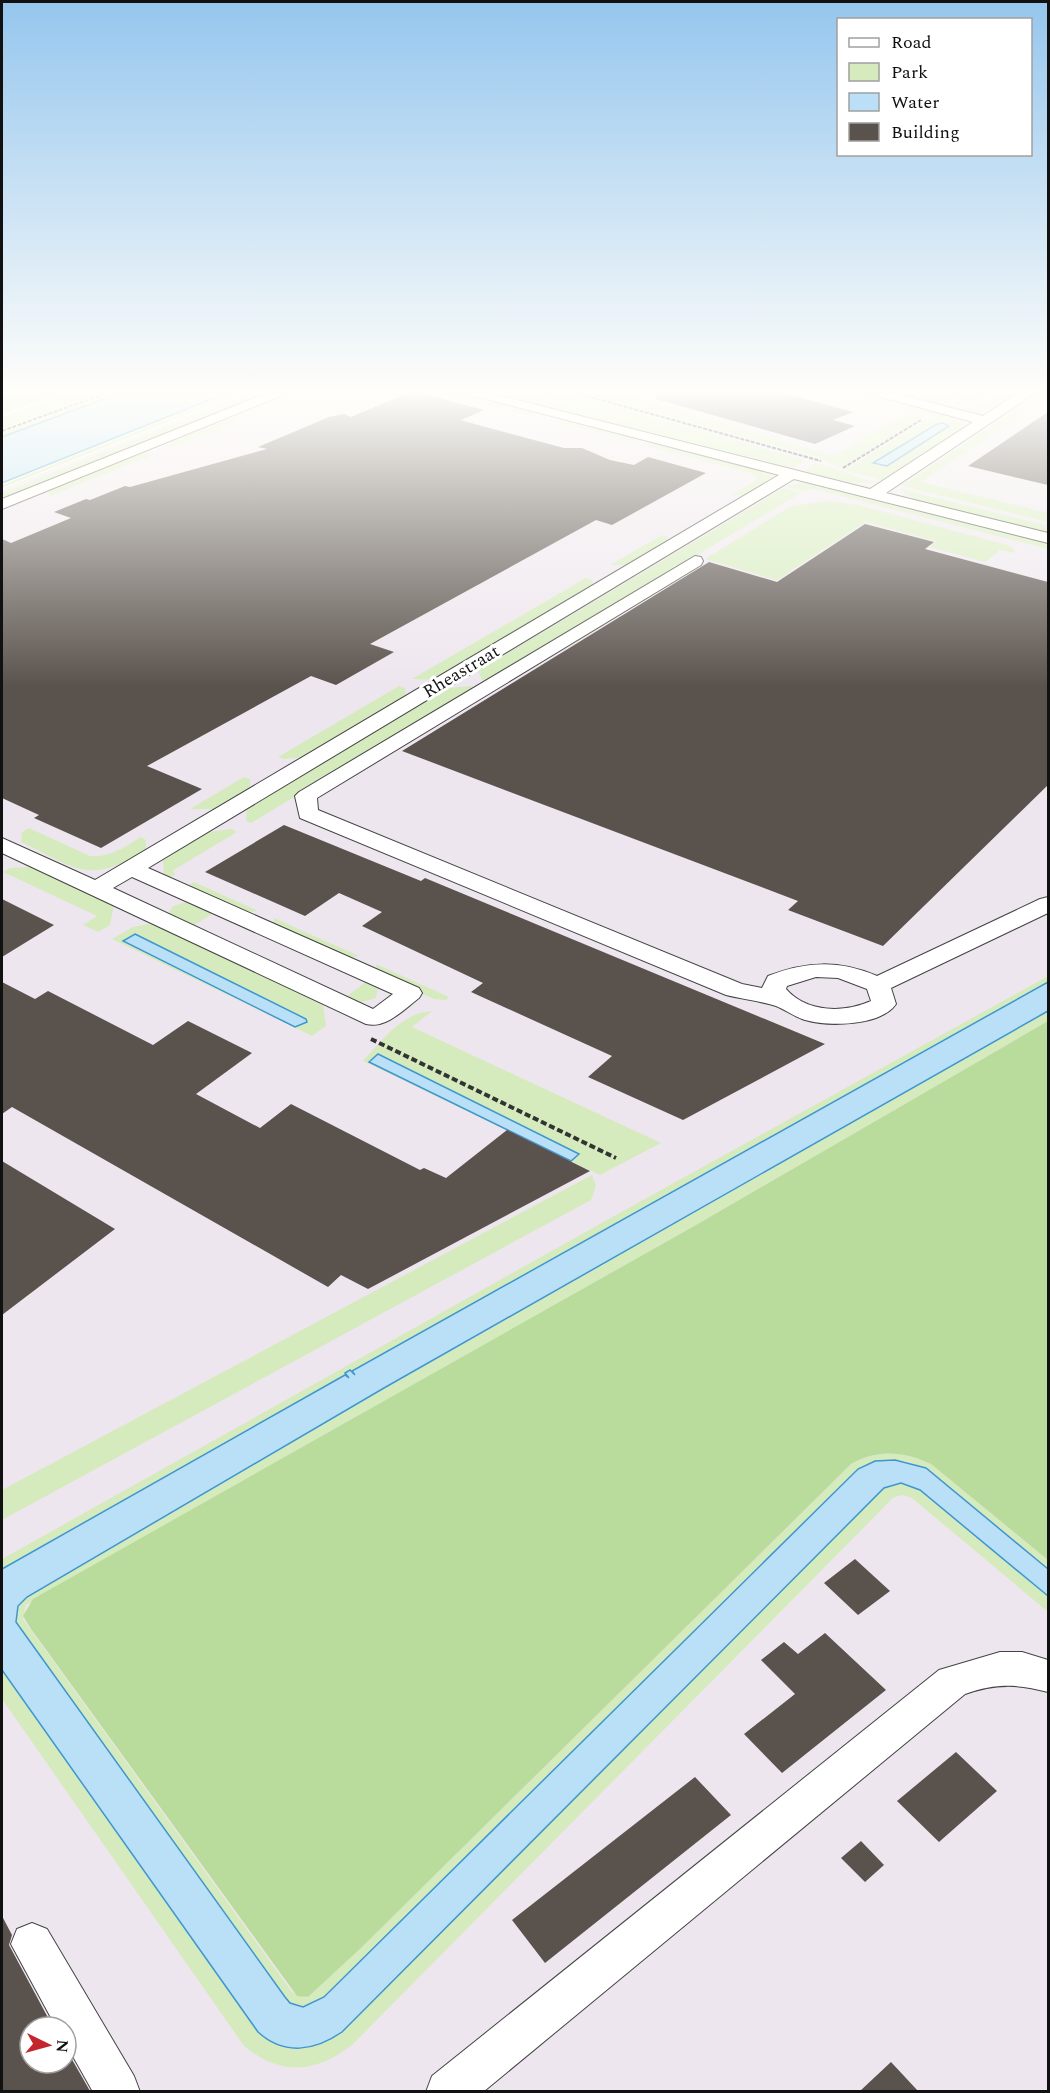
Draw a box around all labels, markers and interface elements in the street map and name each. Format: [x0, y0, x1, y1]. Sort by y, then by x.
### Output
legend [837, 18, 1032, 156]
text: Road [891, 29, 932, 56]
text: Park [891, 59, 928, 86]
text: Water [891, 89, 939, 116]
text: Building [891, 119, 960, 146]
street label: Rheastraat [418, 638, 505, 705]
north arrow [18, 2015, 78, 2075]
text: N [49, 2039, 74, 2054]

